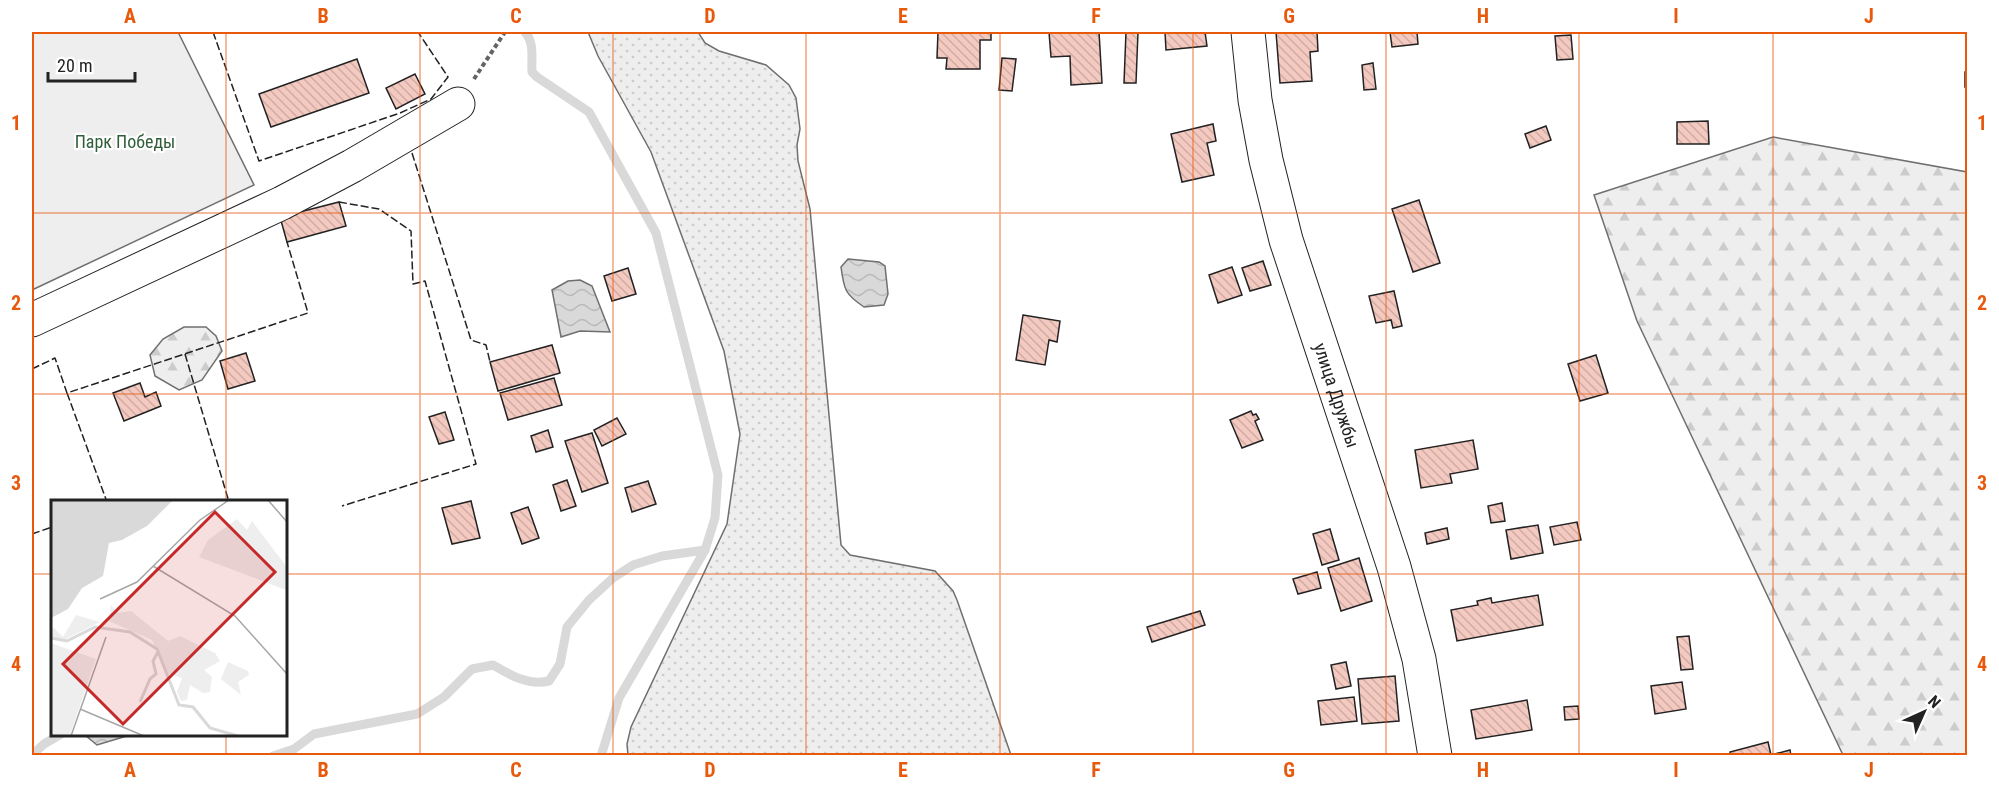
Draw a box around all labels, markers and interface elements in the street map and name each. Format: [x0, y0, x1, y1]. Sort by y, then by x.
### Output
text: A [124, 4, 136, 28]
text: B [317, 4, 329, 28]
text: C [510, 4, 522, 28]
text: D [704, 4, 716, 28]
text: E [898, 4, 908, 28]
text: F [1091, 4, 1101, 28]
text: G [1283, 4, 1295, 28]
text: H [1477, 4, 1489, 28]
text: I [1673, 4, 1679, 28]
text: J [1864, 4, 1874, 28]
scale bar [48, 45, 135, 83]
text: 20 m [57, 55, 92, 76]
text: 1 [11, 111, 21, 135]
text: 1 [1977, 111, 1987, 135]
park label: Парк Победы [75, 131, 175, 152]
text: 2 [11, 291, 21, 315]
text: 2 [1977, 291, 1987, 315]
street label: улица Дружбы [1310, 340, 1364, 450]
text: 3 [11, 471, 21, 495]
text: 3 [1977, 471, 1987, 495]
inset map [51, 500, 286, 736]
text: 4 [11, 652, 21, 676]
text: 4 [1977, 652, 1987, 676]
north arrow [1894, 682, 1954, 742]
text: N [1924, 692, 1944, 712]
text: A [124, 758, 136, 782]
text: B [317, 758, 329, 782]
text: C [510, 758, 522, 782]
text: D [704, 758, 716, 782]
text: E [898, 758, 908, 782]
text: F [1091, 758, 1101, 782]
text: G [1283, 758, 1295, 782]
text: H [1477, 758, 1489, 782]
text: I [1673, 758, 1679, 782]
text: J [1864, 758, 1874, 782]

